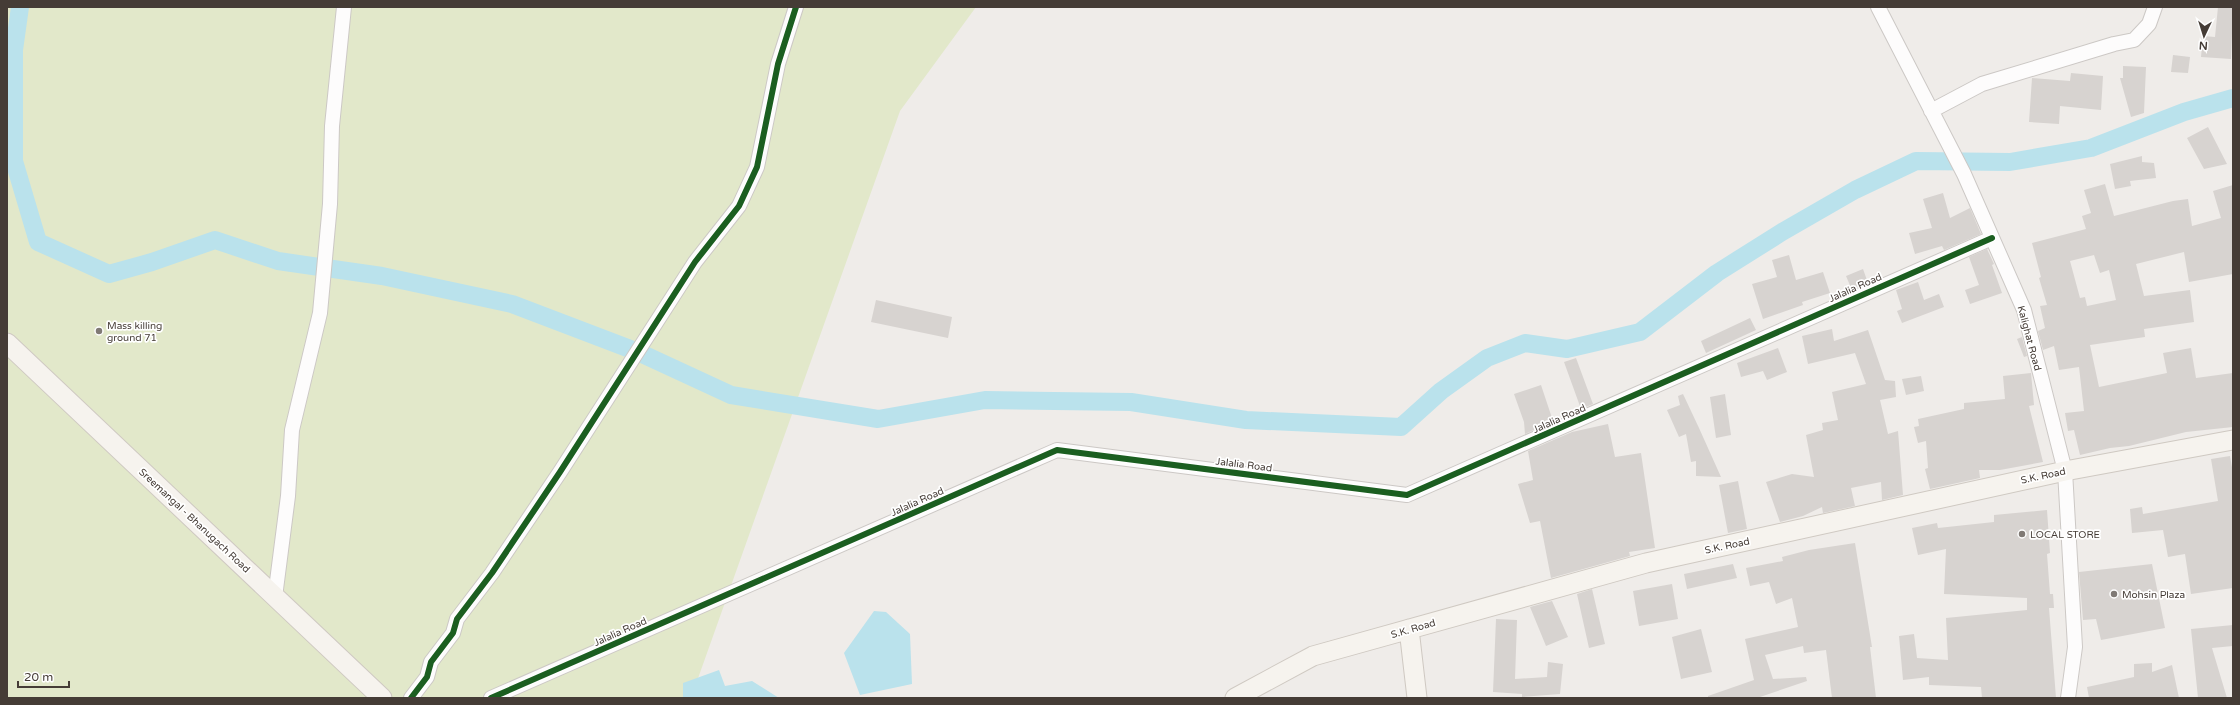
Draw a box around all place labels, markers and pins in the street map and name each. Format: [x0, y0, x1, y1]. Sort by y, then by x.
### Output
place label: Mass killing ground 71 [107, 320, 162, 344]
marker: Mass killing ground 71 [94, 326, 104, 336]
marker: LOCAL STORE [2017, 529, 2027, 539]
place label: LOCAL STORE [2030, 529, 2100, 541]
marker: Mohsin Plaza [2109, 589, 2119, 599]
place label: Mohsin Plaza [2122, 589, 2185, 601]

